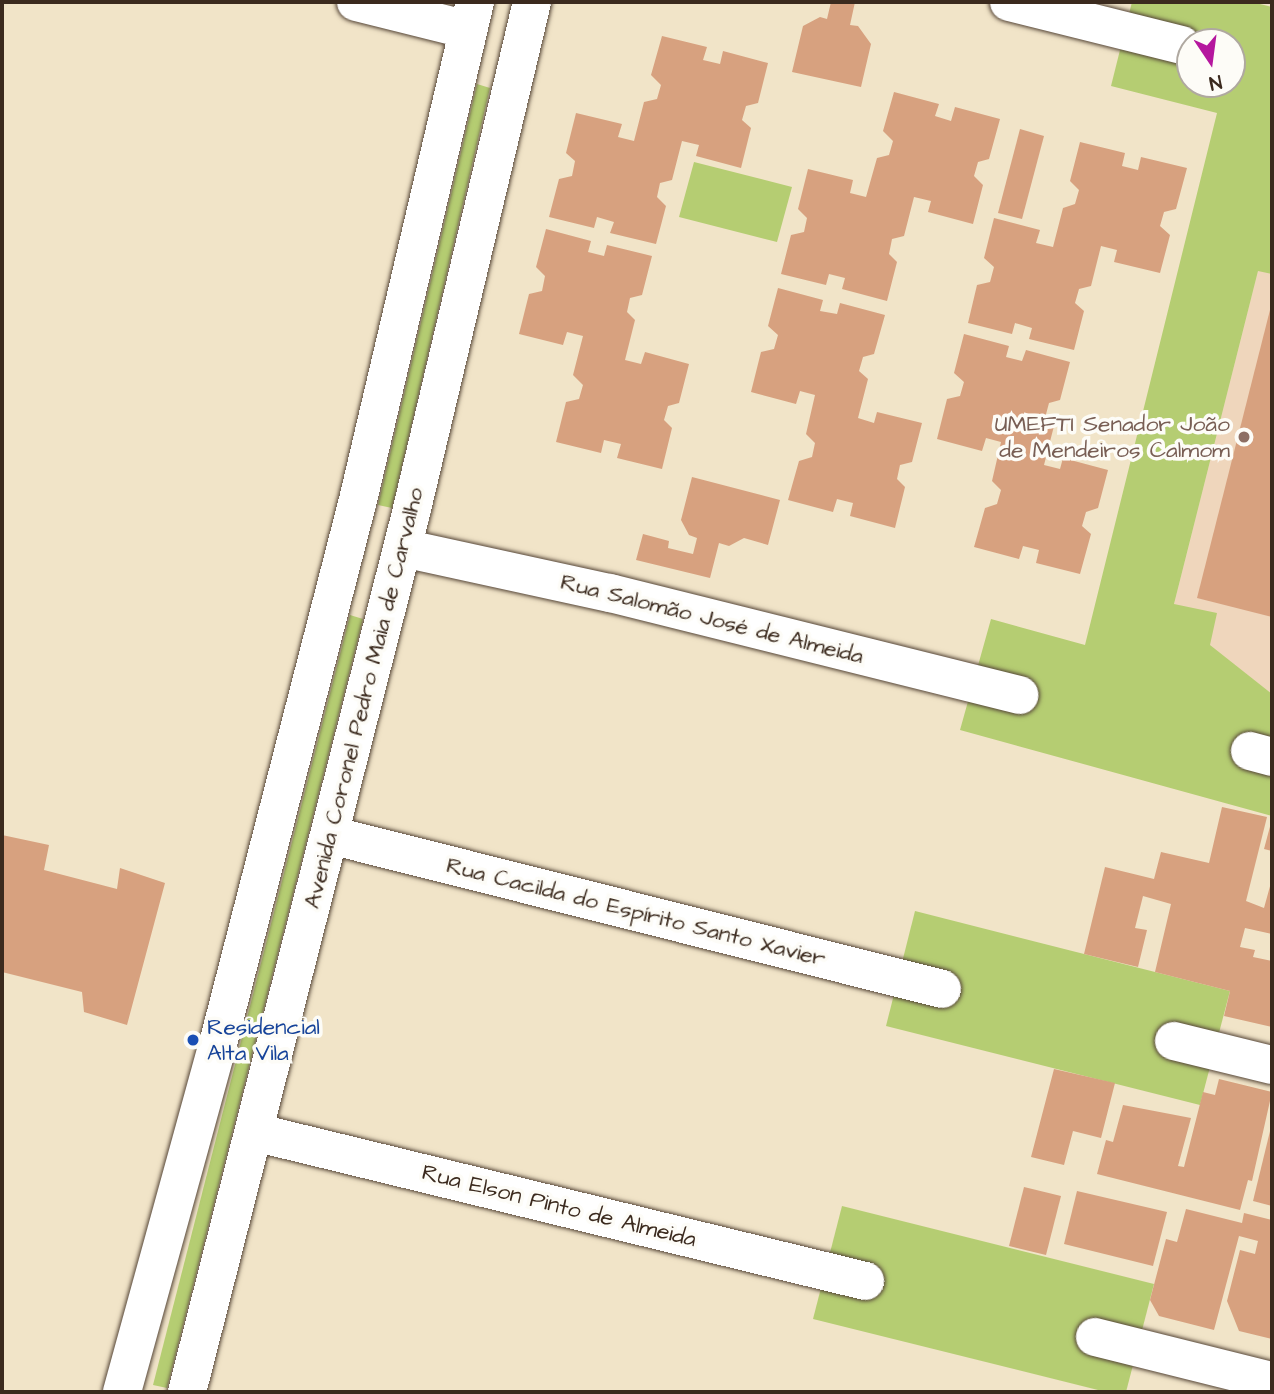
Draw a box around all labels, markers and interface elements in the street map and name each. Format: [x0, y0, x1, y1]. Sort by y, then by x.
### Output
north arrow [1176, 28, 1246, 98]
text: N [1207, 68, 1224, 96]
place label: UMEFTI Senador João de Mendeiros Calmom [995, 410, 1230, 464]
marker: UMEFTI Senador João de Mendeiros Calmom [1236, 429, 1252, 445]
street label: Avenida Coronel Pedro Maia de Carvalho [298, 485, 430, 911]
street label: Rua Salomão José de Almeida [558, 568, 866, 670]
street label: Rua Cacilda do Espírito Santo Xavier [444, 851, 828, 973]
place label: Residencial Alta Vila [207, 1013, 320, 1067]
marker: Residencial Alta Vila [185, 1032, 201, 1048]
street label: Rua Elson Pinto de Almeida [419, 1159, 699, 1253]

